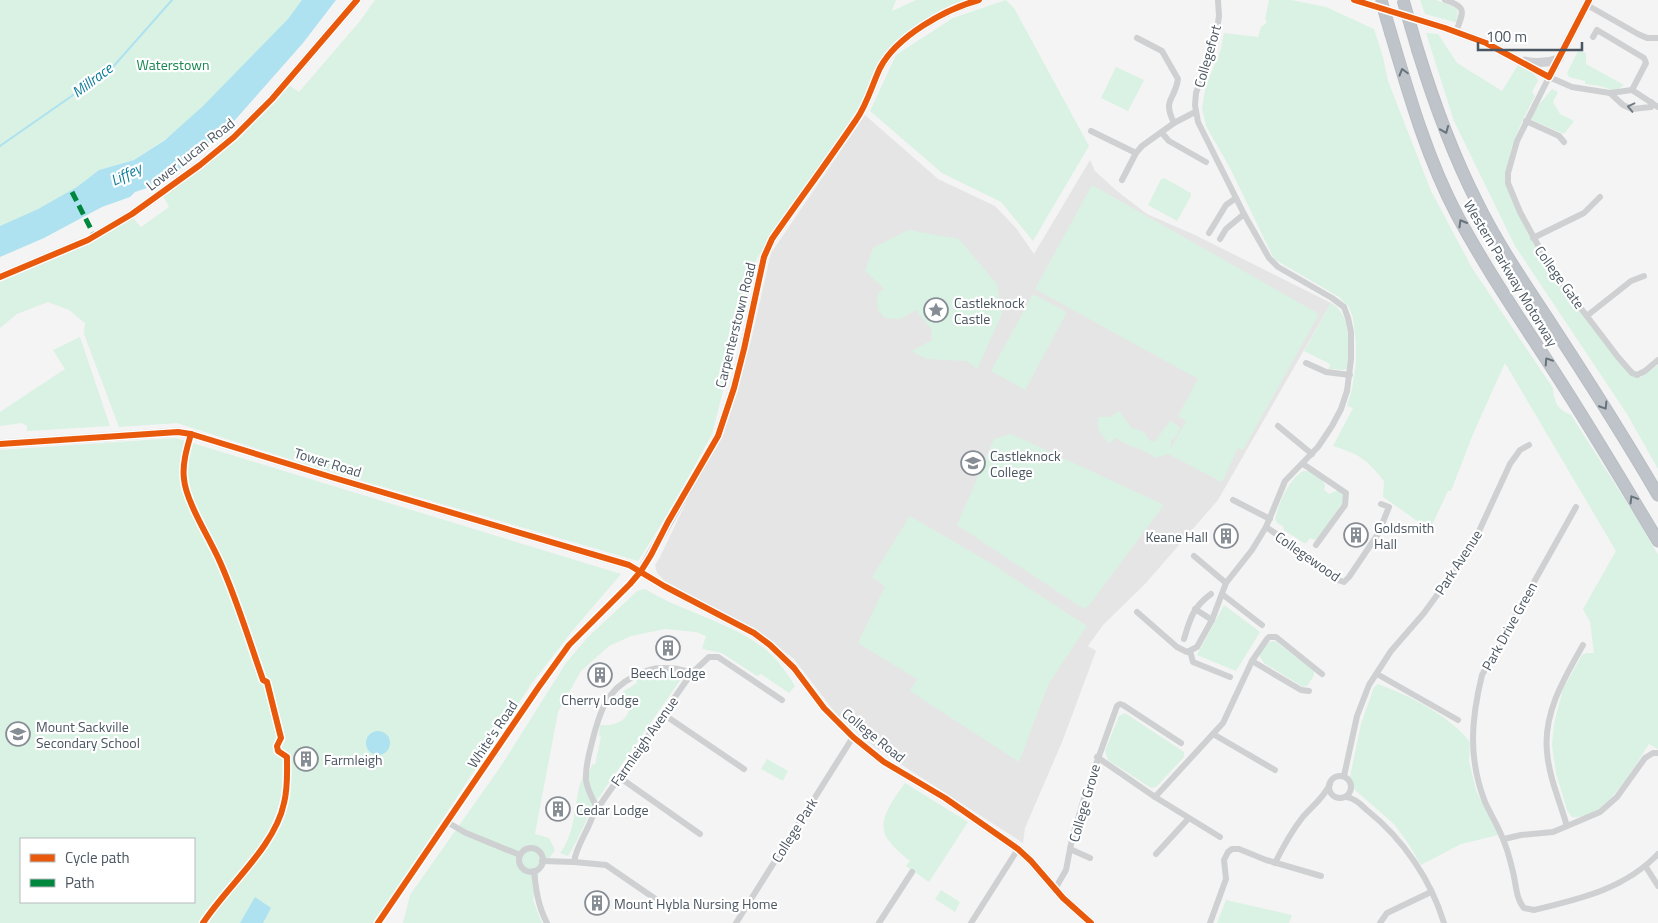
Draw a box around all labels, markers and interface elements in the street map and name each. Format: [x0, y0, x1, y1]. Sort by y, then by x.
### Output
scale bar [1478, 20, 1582, 52]
street label: Collegefort [1188, 22, 1226, 90]
text: 100 m [1486, 25, 1527, 48]
park label: Waterstown [137, 54, 209, 75]
water label: Millrace [67, 56, 118, 103]
one-way arrow [1398, 69, 1408, 77]
one-way arrow [1627, 102, 1636, 113]
street label: Lower Lucan Road [141, 113, 239, 195]
one-way arrow [1438, 125, 1449, 134]
water label: Liffey [106, 156, 148, 191]
street label: Western Parkway Motorway [1459, 196, 1563, 351]
one-way arrow [1458, 220, 1468, 229]
street label: College Gate [1530, 241, 1590, 313]
street label: Carpenterstown Road [709, 260, 761, 390]
place label: Castleknock Castle [954, 292, 1025, 329]
place icon: Castleknock Castle [923, 297, 949, 323]
one-way arrow [1545, 357, 1554, 367]
one-way arrow [1598, 401, 1607, 410]
street label: Tower Road [292, 442, 364, 482]
place label: Castleknock College [990, 445, 1061, 482]
school or university icon: Castleknock College [960, 450, 986, 476]
one-way arrow [1629, 496, 1639, 505]
place label: Goldsmith Hall [1374, 517, 1434, 554]
building icon: Goldsmith Hall [1343, 522, 1369, 548]
building icon: Keane Hall [1213, 523, 1239, 549]
street label: Park Avenue [1429, 525, 1487, 599]
place label: Keane Hall [1146, 526, 1208, 547]
street label: Collegewood [1271, 526, 1345, 586]
street label: Park Drive Green [1476, 578, 1542, 674]
building icon: Beech Lodge [655, 635, 681, 661]
building icon: Cherry Lodge [587, 662, 613, 688]
place label: Beech Lodge [630, 662, 706, 683]
place label: Cherry Lodge [561, 689, 639, 710]
street label: Farmleigh Avenue [605, 692, 683, 790]
street label: White's Road [462, 696, 522, 772]
street label: College Road [838, 703, 910, 767]
place label: Mount Sackville Secondary School [36, 716, 140, 753]
school or university icon: Mount Sackville Secondary School [5, 721, 31, 747]
building icon: Farmleigh [293, 746, 319, 772]
place label: Farmleigh [324, 749, 383, 770]
street label: College Grove [1063, 762, 1105, 844]
street label: College Park [766, 793, 822, 866]
building icon: Cedar Lodge [545, 796, 571, 822]
place label: Cedar Lodge [576, 799, 649, 820]
legend [20, 838, 195, 903]
text: Cycle path [65, 846, 130, 869]
text: Path [65, 871, 95, 894]
building icon: Mount Hybla Nursing Home [584, 890, 610, 916]
place label: Mount Hybla Nursing Home [614, 893, 778, 914]

